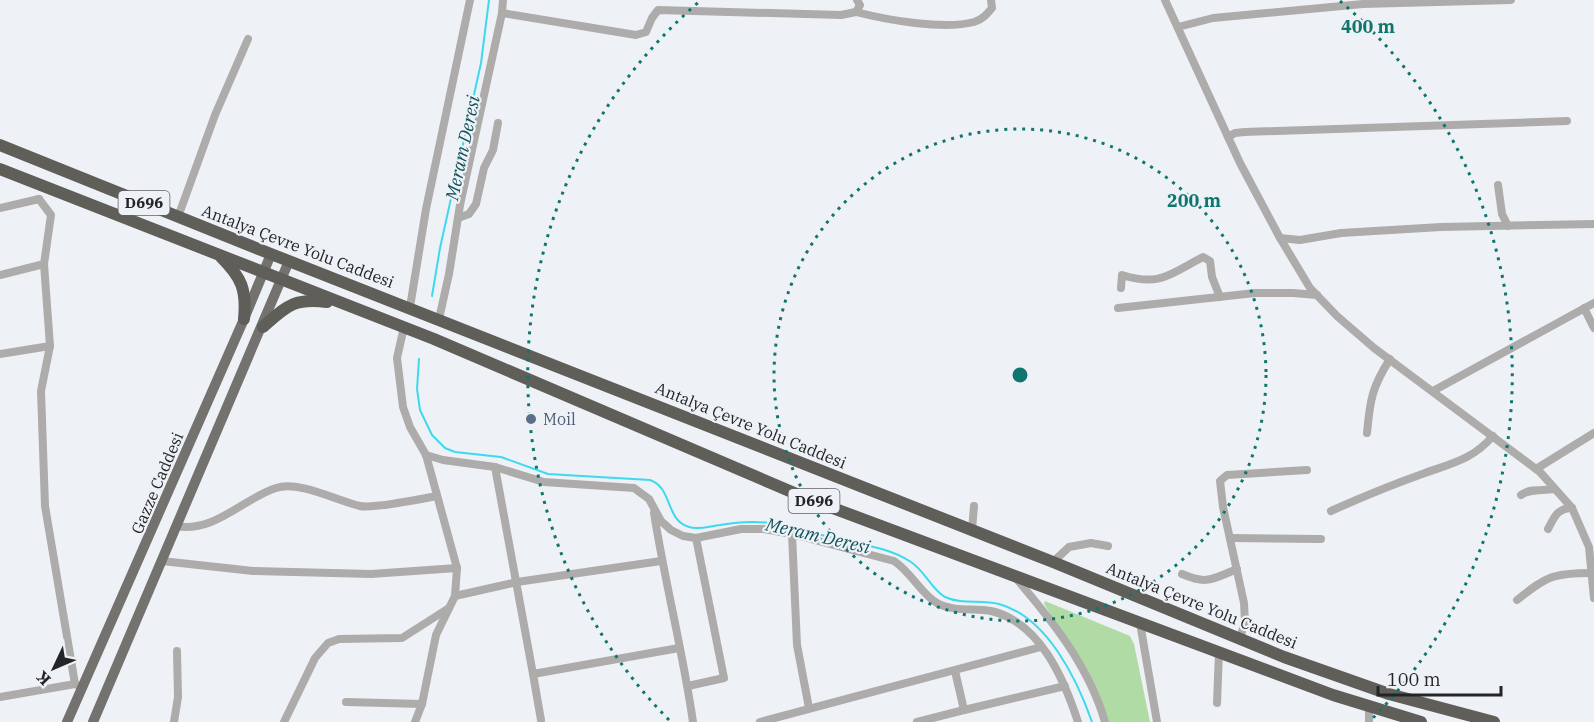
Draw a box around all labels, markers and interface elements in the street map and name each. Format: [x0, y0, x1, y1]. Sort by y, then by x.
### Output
text: 400 m [1341, 15, 1396, 38]
water label: Meram Deresi [440, 93, 485, 203]
text: 200 m [1167, 189, 1222, 212]
road number: D696 [118, 191, 170, 215]
street label: Antalya Çevre Yolu Caddesi [199, 200, 397, 292]
centre of rings [1010, 365, 1030, 385]
street label: Antalya Çevre Yolu Caddesi [653, 377, 849, 473]
place label: Moil [543, 409, 576, 429]
marker: Moil [524, 412, 538, 426]
street label: Gazze Caddesi [127, 429, 187, 537]
road number: D696 [788, 489, 840, 513]
water label: Meram Deresi [763, 512, 873, 559]
street label: Antalya Çevre Yolu Caddesi [1104, 557, 1300, 653]
north arrow [24, 638, 84, 698]
scale bar [1378, 659, 1501, 697]
text: K [31, 667, 55, 690]
text: 100 m [1387, 668, 1441, 691]

